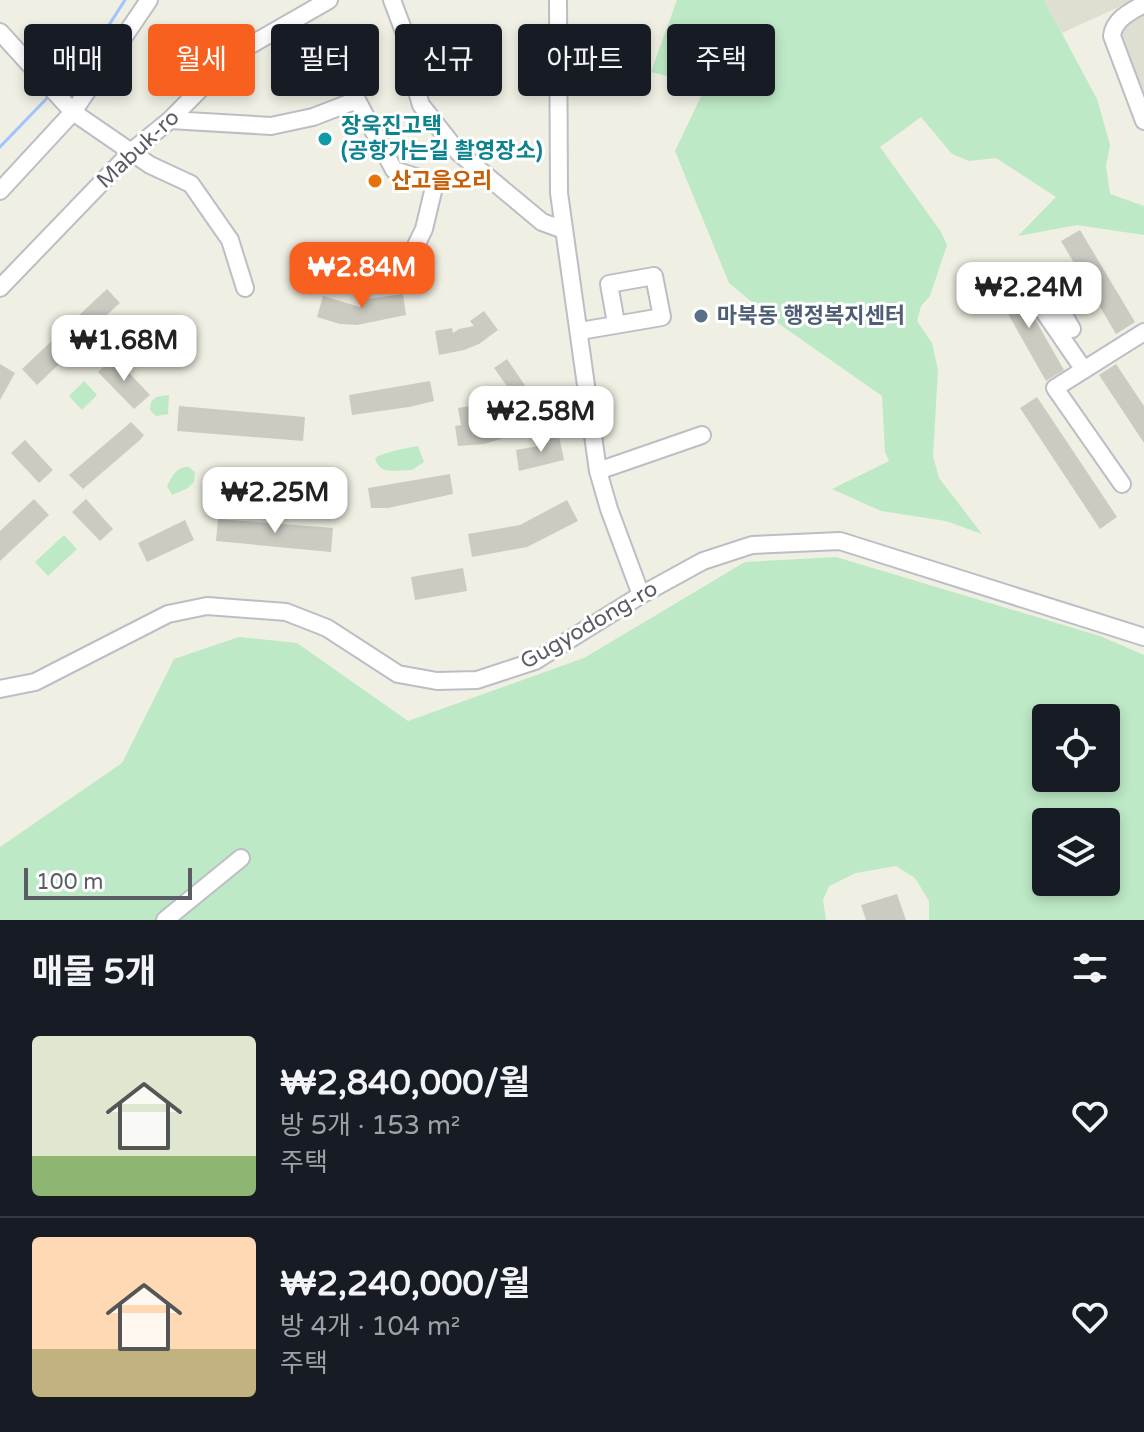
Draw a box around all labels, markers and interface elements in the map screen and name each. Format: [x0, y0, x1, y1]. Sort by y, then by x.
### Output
chip: 매매 [24, 24, 132, 96]
chip: 월세 [148, 24, 255, 96]
chip: 필터 [271, 24, 379, 96]
chip: 신규 [395, 24, 502, 96]
chip: 아파트 [518, 24, 651, 96]
chip: 주택 [667, 24, 775, 96]
street label: Mabuk-ro [91, 104, 185, 194]
place label: 장욱진고택 (공항가는길 촬영장소) [341, 113, 543, 164]
marker: 장욱진고택 (공항가는길 촬영장소) [316, 130, 334, 148]
place label: 산고을오리 [391, 168, 492, 194]
marker: 산고을오리 [366, 172, 384, 190]
pin: ₩2.84M [297, 242, 427, 310]
text: ₩2.84M [308, 252, 416, 283]
pin: ₩2.24M [964, 262, 1094, 330]
text: ₩2.24M [975, 272, 1083, 303]
place label: 마북동 행정복지센터 [717, 303, 905, 329]
marker: 마북동 행정복지센터 [692, 307, 710, 325]
pin: ₩1.68M [59, 315, 189, 383]
text: ₩1.68M [70, 325, 178, 356]
pin: ₩2.58M [476, 386, 606, 454]
text: ₩2.58M [487, 396, 595, 427]
pin: ₩2.25M [210, 467, 340, 535]
text: ₩2.25M [221, 477, 329, 508]
street label: Gugyodong-ro [516, 575, 662, 675]
map controls [1032, 704, 1120, 896]
button: locate [1032, 704, 1120, 792]
button: layers [1032, 808, 1120, 896]
scale bar [24, 864, 192, 900]
text: 100 m [36, 869, 103, 895]
icon: filters [1068, 946, 1112, 990]
text: 매물 5개 [32, 952, 156, 993]
text: ₩2,840,000/월 [280, 1063, 530, 1104]
icon: home [96, 1068, 192, 1164]
icon: heart [1068, 1094, 1112, 1138]
text: 방 5개 · 153 m² [280, 1110, 460, 1141]
text: 주택 [280, 1147, 328, 1178]
text: ₩2,240,000/월 [280, 1264, 530, 1305]
icon: home [96, 1269, 192, 1365]
icon: heart [1068, 1295, 1112, 1339]
text: 방 4개 · 104 m² [280, 1311, 460, 1342]
text: 주택 [280, 1348, 328, 1379]

